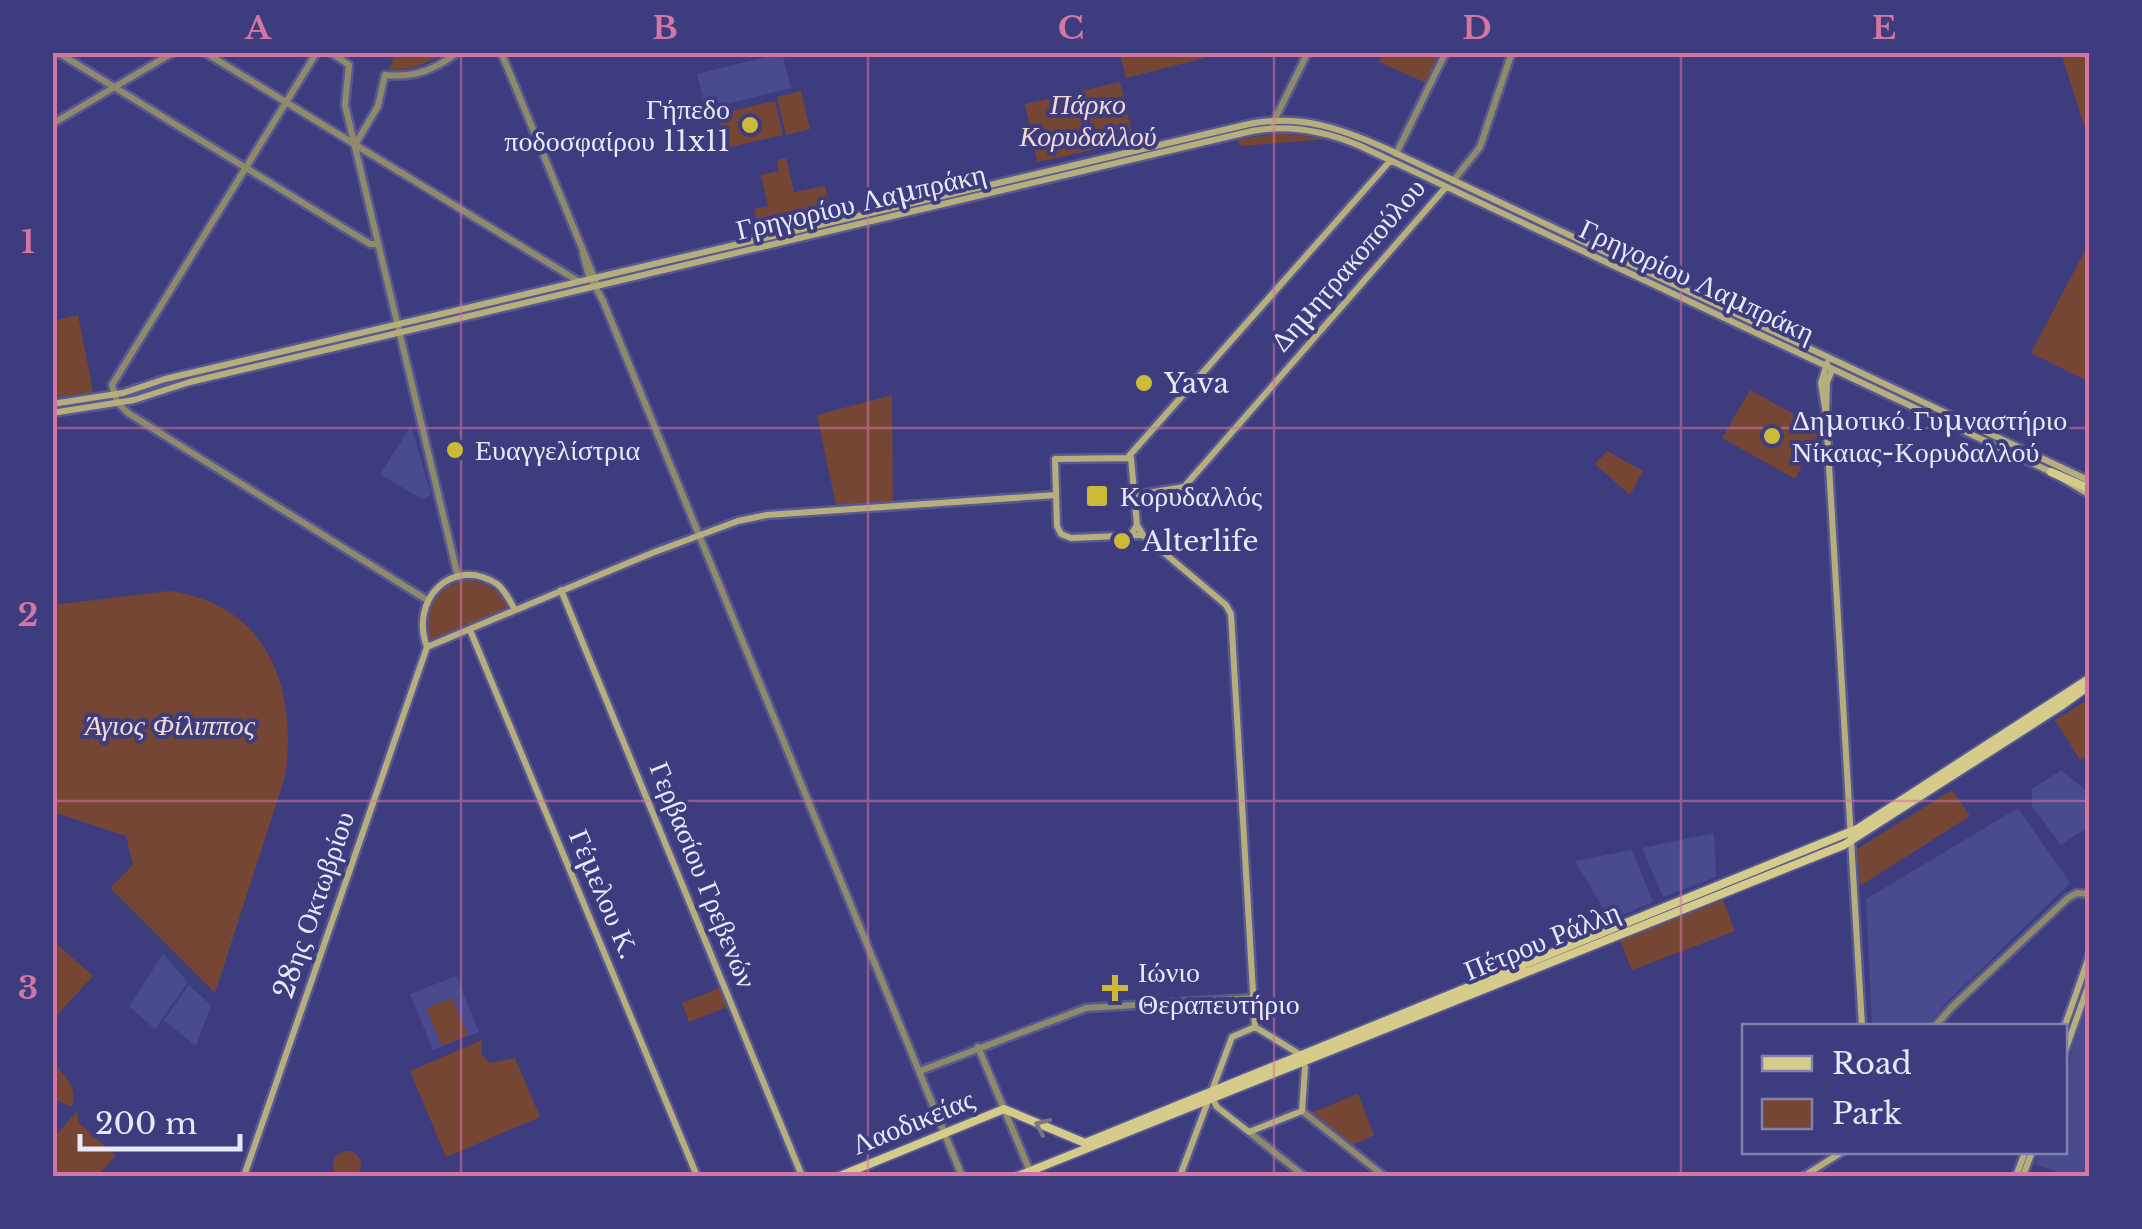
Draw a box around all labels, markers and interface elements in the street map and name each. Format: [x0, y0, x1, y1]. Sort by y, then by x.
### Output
text: A [244, 8, 272, 48]
text: B [652, 8, 678, 48]
text: C [1058, 8, 1084, 48]
text: D [1462, 8, 1492, 48]
text: E [1872, 8, 1896, 48]
park label: Πάρκο Κορυδαλλού [1019, 87, 1156, 154]
place label: Γήπεδο ποδοσφαίρου 11x11 [504, 92, 730, 159]
marker: Γήπεδο ποδοσφαίρου 11x11 [739, 114, 761, 136]
street label: Γρηγορίου Λαμπράκη [733, 156, 989, 248]
street label: Δημητρακοπούλου [1263, 171, 1433, 359]
street label: Γρηγορίου Λαμπράκη [1574, 211, 1820, 351]
text: 1 [21, 222, 35, 262]
place label: Yava [1163, 366, 1230, 401]
marker: Yava [1133, 372, 1155, 394]
place label: Δημοτικό Γυμναστήριο Νίκαιας-Κορυδαλλού [1792, 403, 2067, 470]
marker: Δημοτικό Γυμναστήριο Νίκαιας-Κορυδαλλού [1761, 425, 1783, 447]
place label: Ευαγγελίστρια [475, 433, 641, 468]
marker: Ευαγγελίστρια [444, 439, 466, 461]
place label: Κορυδαλλός [1120, 479, 1262, 514]
marker: Κορυδαλλός [1084, 483, 1110, 509]
place label: Alterlife [1141, 524, 1259, 559]
marker: Alterlife [1111, 530, 1133, 552]
text: 2 [18, 595, 38, 635]
park label: Άγιος Φίλιππος [83, 708, 256, 743]
street label: Γερβασίου Γρεβενών [642, 757, 764, 993]
street label: 28ης Οκτωβρίου [266, 807, 362, 1003]
street label: Γέμελου Κ. [561, 824, 647, 964]
street label: Πέτρου Ράλλη [1459, 894, 1625, 988]
place label: Ιώνιο Θεραπευτήριο [1138, 955, 1300, 1022]
text: 3 [18, 968, 38, 1008]
marker: Ιώνιο Θεραπευτήριο [1102, 975, 1128, 1001]
legend [1742, 1024, 2067, 1154]
text: Road [1832, 1045, 1912, 1082]
street label: Λαοδικείας [847, 1082, 979, 1162]
scale bar [80, 1089, 240, 1151]
text: Park [1832, 1095, 1902, 1132]
text: 200 m [95, 1105, 197, 1142]
one-way arrow [1034, 1118, 1052, 1138]

